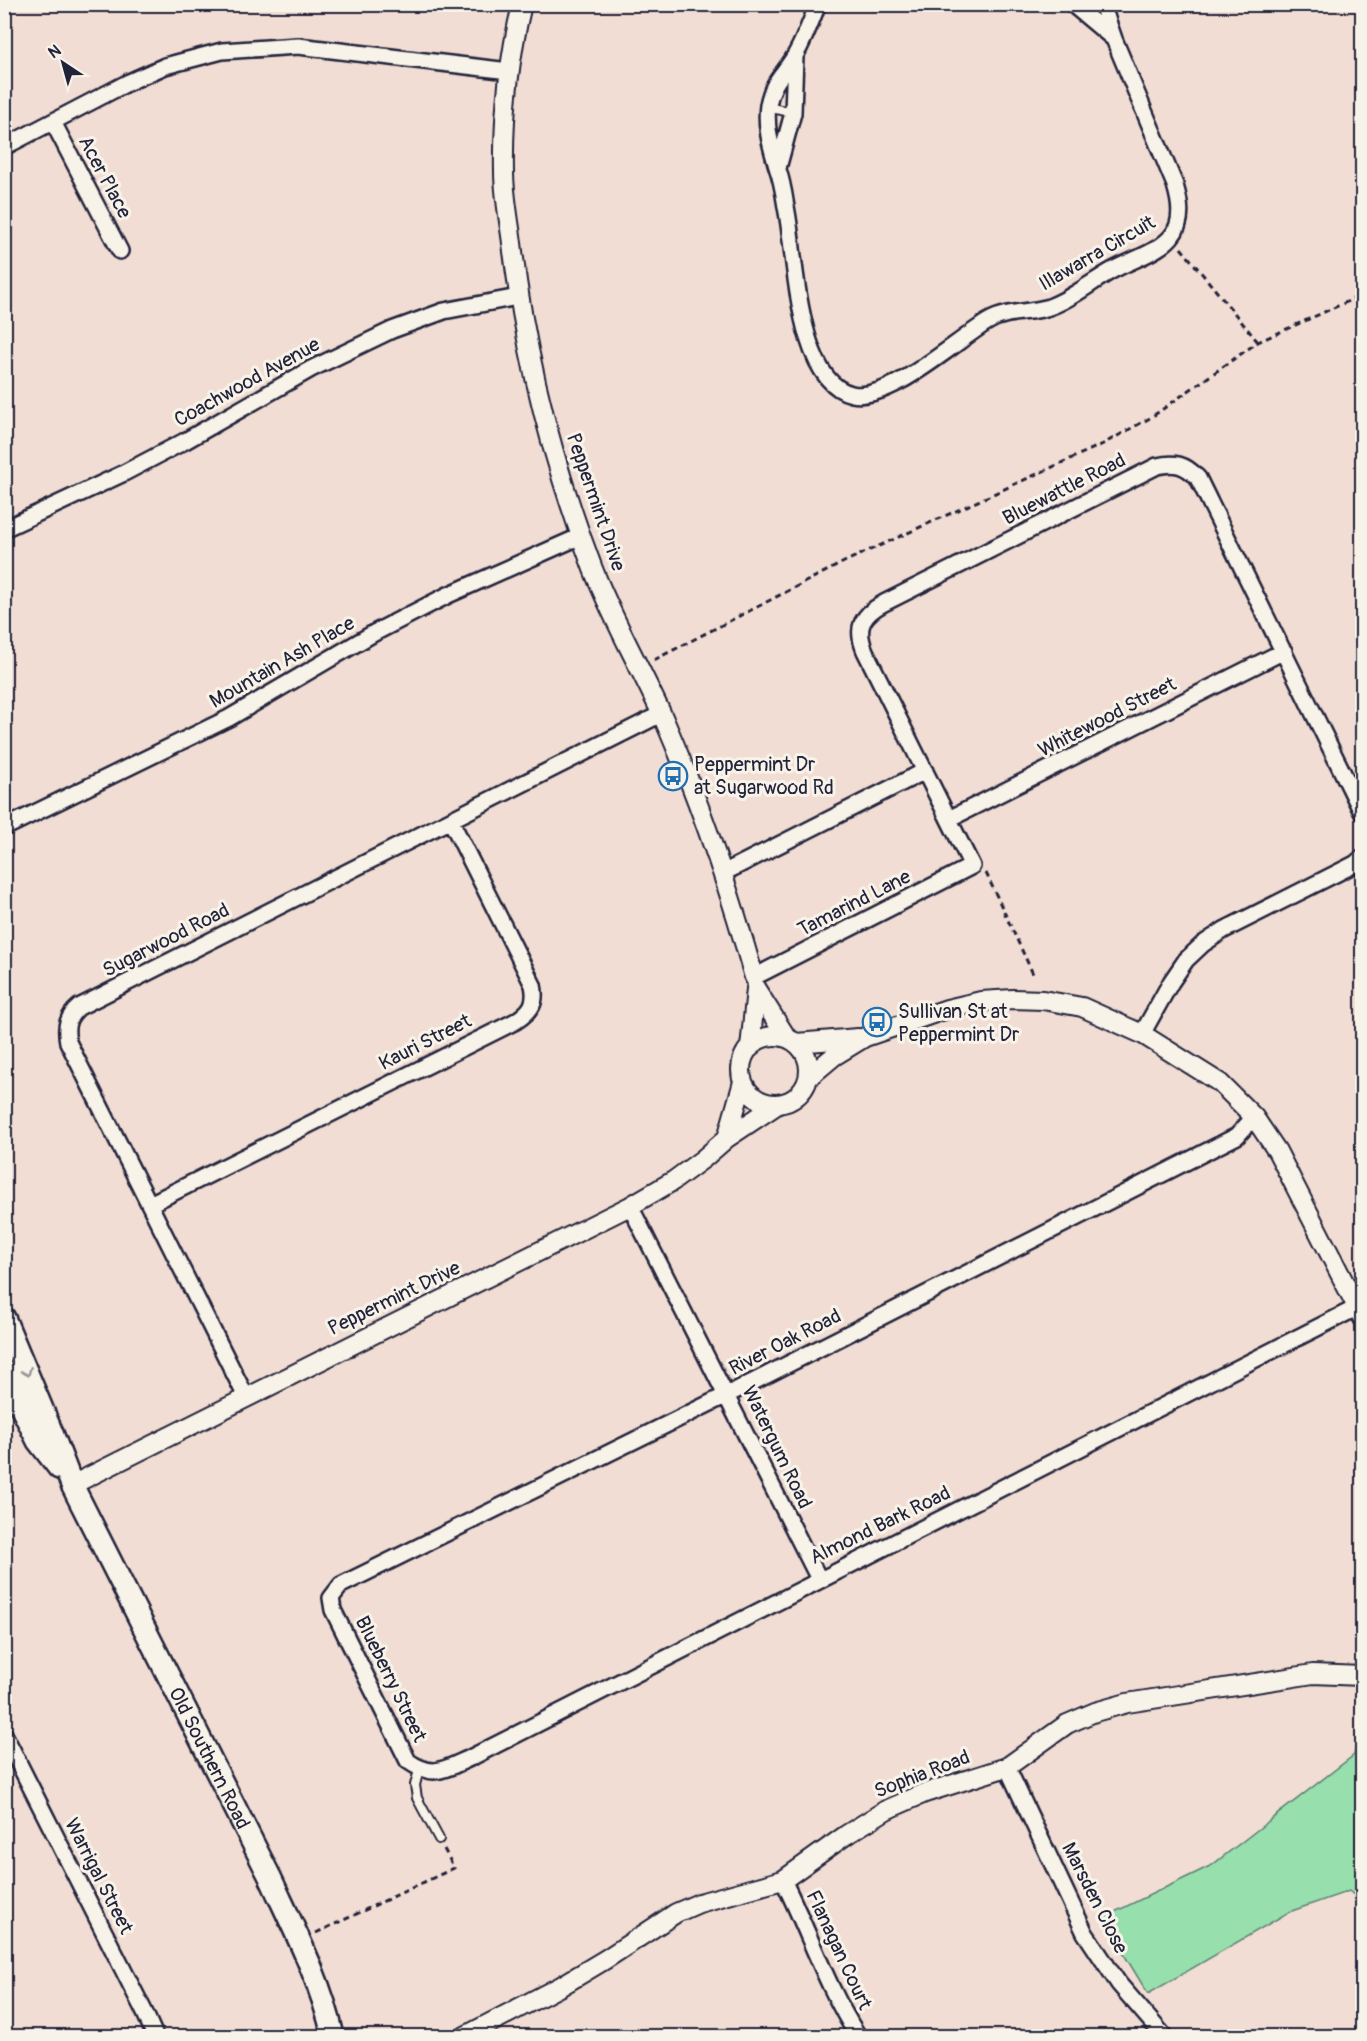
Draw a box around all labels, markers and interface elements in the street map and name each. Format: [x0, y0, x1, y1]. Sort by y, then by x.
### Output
north arrow [33, 33, 93, 93]
text: N [45, 40, 65, 63]
street label: Acer Place [73, 132, 137, 223]
street label: Illawarra Circuit [1034, 209, 1160, 296]
street label: Coachwood Avenue [170, 332, 324, 432]
street label: Peppermint Drive [561, 430, 631, 574]
street label: Bluewattle Road [998, 447, 1130, 531]
street label: Mountain Ash Place [205, 610, 359, 714]
street label: Whitewood Street [1034, 671, 1181, 763]
place label: Peppermint Dr at Sugarwood Rd [694, 752, 834, 800]
bus stop icon: Peppermint Dr at Sugarwood Rd [657, 760, 689, 792]
street label: Tamarind Lane [793, 864, 915, 942]
street label: Sugarwood Road [98, 897, 234, 983]
place label: Sullivan St at Peppermint Dr [898, 999, 1019, 1047]
bus stop icon: Sullivan St at Peppermint Dr [861, 1006, 893, 1038]
street label: Kauri Street [375, 1008, 476, 1076]
street label: Peppermint Drive [324, 1255, 464, 1341]
street label: River Oak Road [725, 1303, 845, 1381]
one-way arrow [20, 1366, 32, 1377]
street label: Watergum Road [736, 1381, 818, 1513]
street label: Almond Bark Road [806, 1480, 954, 1570]
street label: Blueberry Street [350, 1612, 433, 1747]
street label: Old Southern Road [164, 1683, 256, 1833]
street label: Sophia Road [871, 1744, 973, 1804]
street label: Warrigal Street [59, 1814, 139, 1939]
street label: Marsden Close [1056, 1838, 1134, 1958]
street label: Flanagan Court [800, 1886, 878, 2015]

